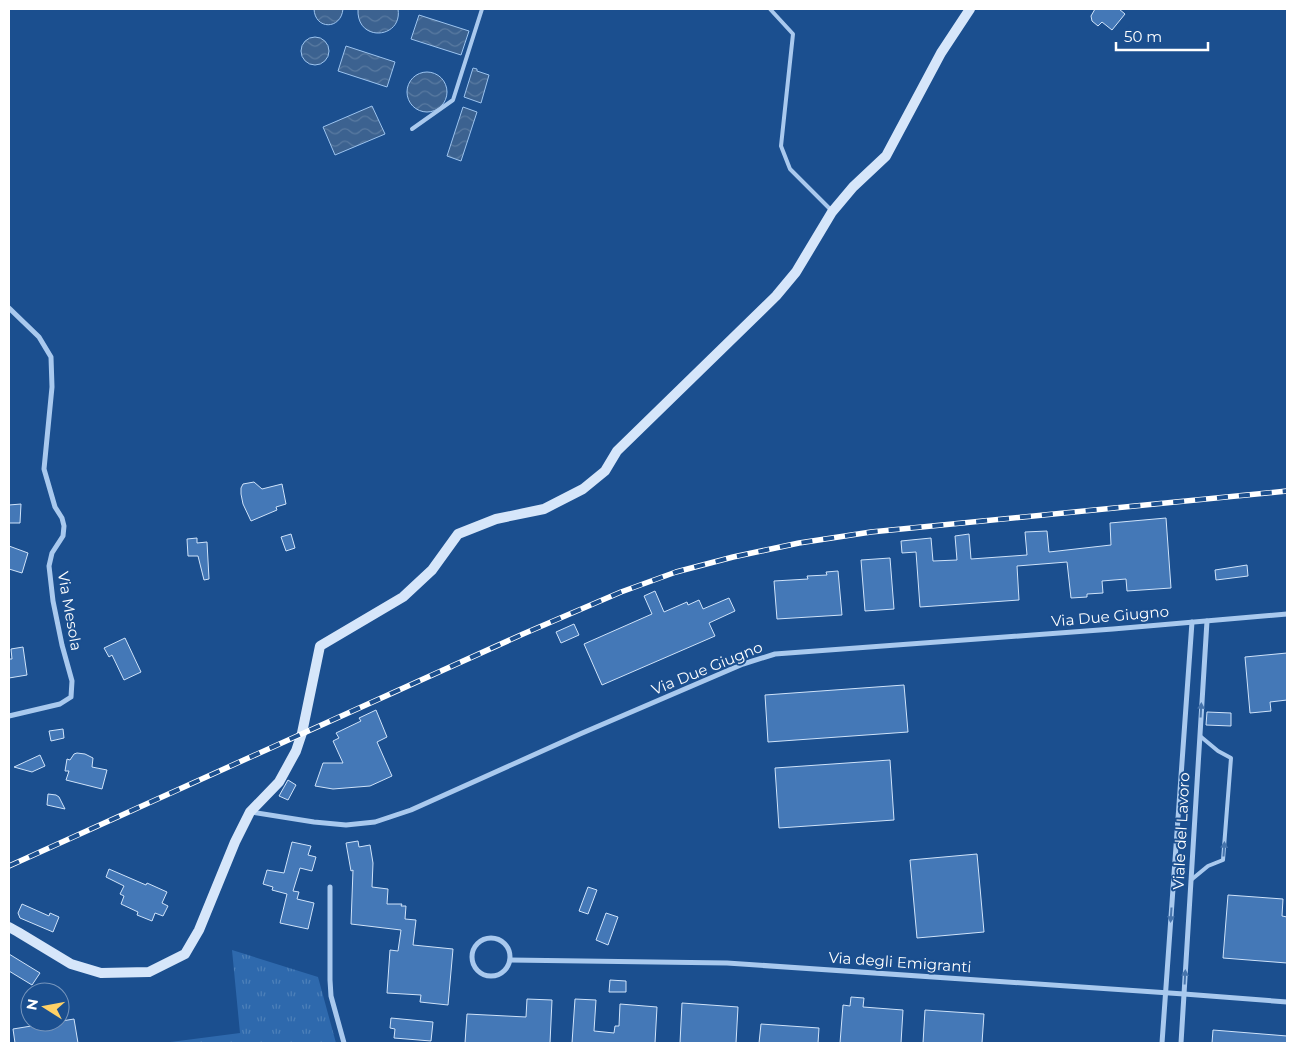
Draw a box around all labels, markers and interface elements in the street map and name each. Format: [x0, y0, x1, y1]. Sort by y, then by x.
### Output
scale bar [1116, 20, 1208, 52]
text: 50 m [1124, 27, 1162, 46]
street label: Via Mesola [54, 570, 86, 652]
street label: Via Due Giugno [1050, 601, 1170, 631]
street label: Via Due Giugno [649, 637, 765, 699]
one-way arrow [1198, 702, 1206, 718]
street label: Viale del Lavoro [1168, 772, 1194, 890]
one-way arrow [1220, 841, 1228, 857]
one-way arrow [1167, 907, 1175, 923]
street label: Via degli Emigranti [828, 948, 972, 976]
one-way arrow [1182, 969, 1190, 985]
north arrow [20, 982, 70, 1032]
text: N [22, 997, 42, 1012]

